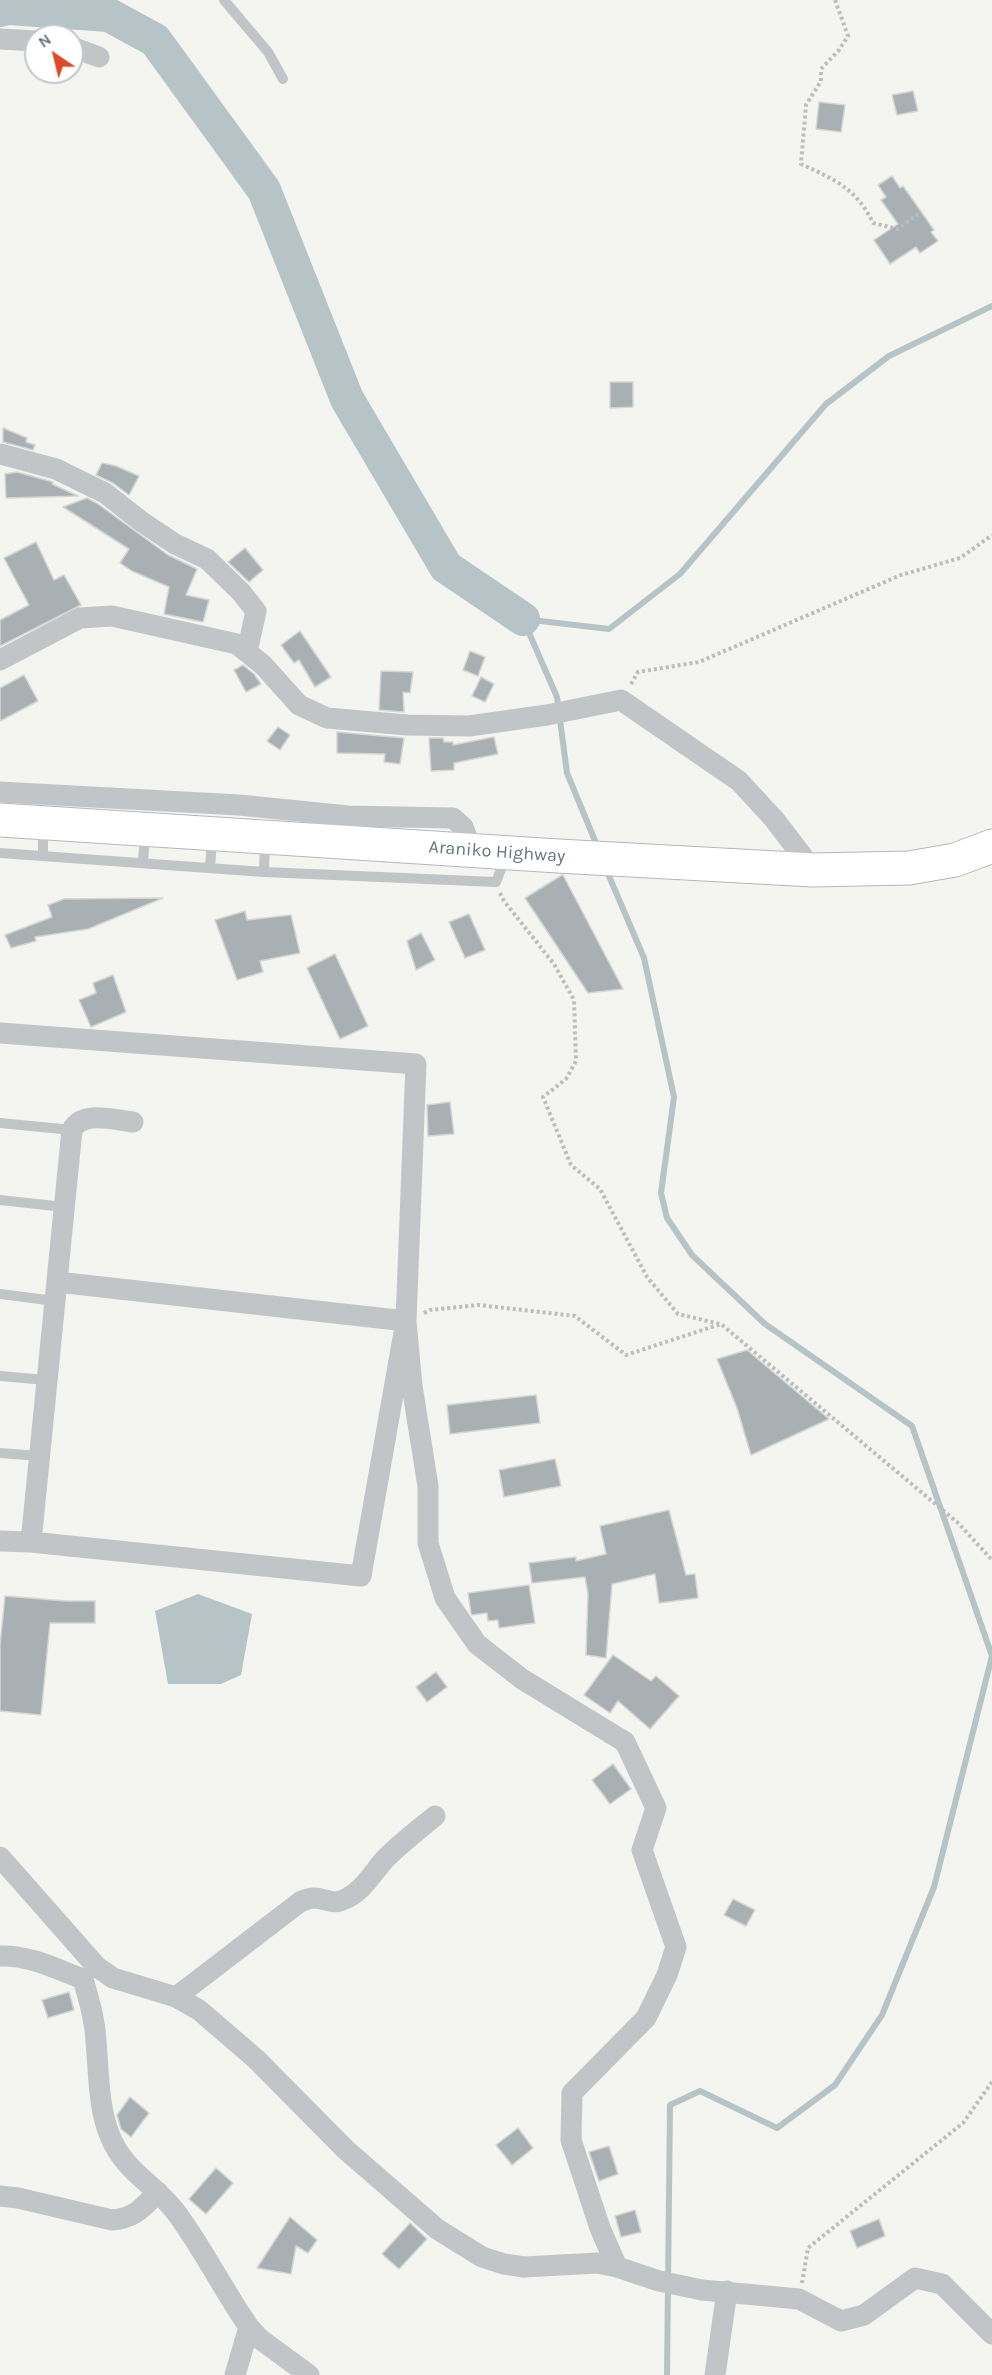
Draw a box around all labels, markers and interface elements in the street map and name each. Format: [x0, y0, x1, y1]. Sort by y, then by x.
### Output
north arrow [24, 24, 84, 84]
text: N [34, 29, 55, 52]
street label: Araniko Highway [428, 836, 566, 868]

